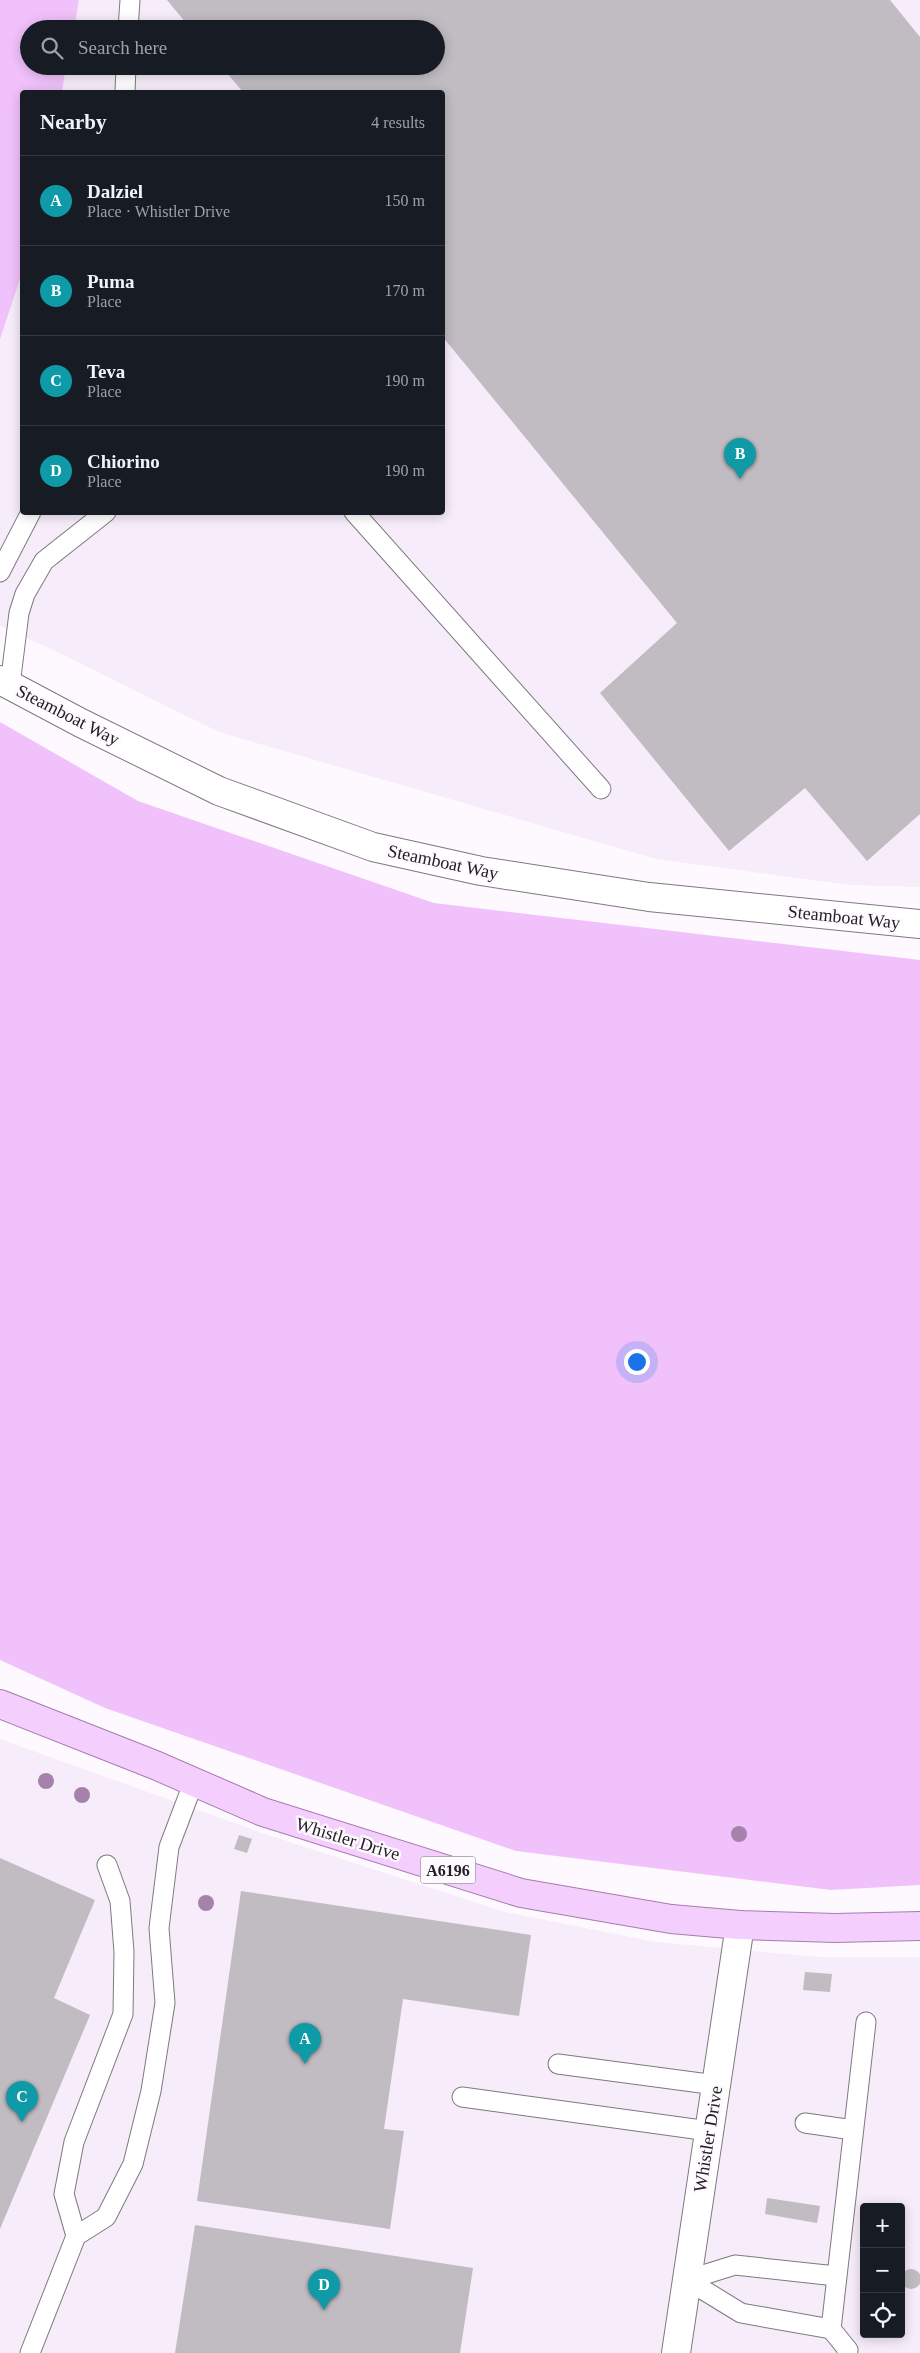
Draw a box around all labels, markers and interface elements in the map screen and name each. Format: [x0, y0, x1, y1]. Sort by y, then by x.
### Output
search box [20, 20, 445, 75]
icon: search [38, 34, 66, 62]
text: Search here [78, 37, 167, 58]
text: Nearby [40, 110, 107, 134]
text: 4 results [371, 114, 425, 131]
text: Dalziel [87, 181, 143, 202]
text: A [50, 192, 62, 209]
text: 150 m [385, 192, 425, 209]
text: Place · Whistler Drive [87, 203, 230, 220]
text: Puma [87, 271, 135, 292]
text: B [51, 282, 61, 299]
text: 170 m [385, 282, 425, 299]
text: Place [87, 293, 122, 310]
text: Teva [87, 361, 125, 382]
text: C [50, 372, 62, 389]
text: 190 m [385, 372, 425, 389]
text: Place [87, 383, 122, 400]
pin: B [724, 438, 756, 479]
text: Chiorino [87, 451, 160, 472]
text: D [50, 462, 62, 479]
text: 190 m [385, 462, 425, 479]
text: Place [87, 473, 122, 490]
street label: Steamboat Way [13, 681, 123, 749]
street label: Steamboat Way [386, 841, 500, 883]
street label: Steamboat Way [787, 901, 901, 933]
your location [624, 1349, 650, 1375]
street label: Whistler Drive [294, 1814, 402, 1864]
road number: A6196 [420, 1856, 476, 1884]
pin: A [289, 2023, 321, 2064]
pin: C [6, 2081, 38, 2122]
street label: Whistler Drive [690, 2084, 726, 2194]
map controls [860, 2203, 905, 2338]
button: + [860, 2203, 905, 2248]
button: − [860, 2248, 905, 2293]
pin: D [308, 2269, 340, 2310]
button: locate [860, 2293, 905, 2338]

